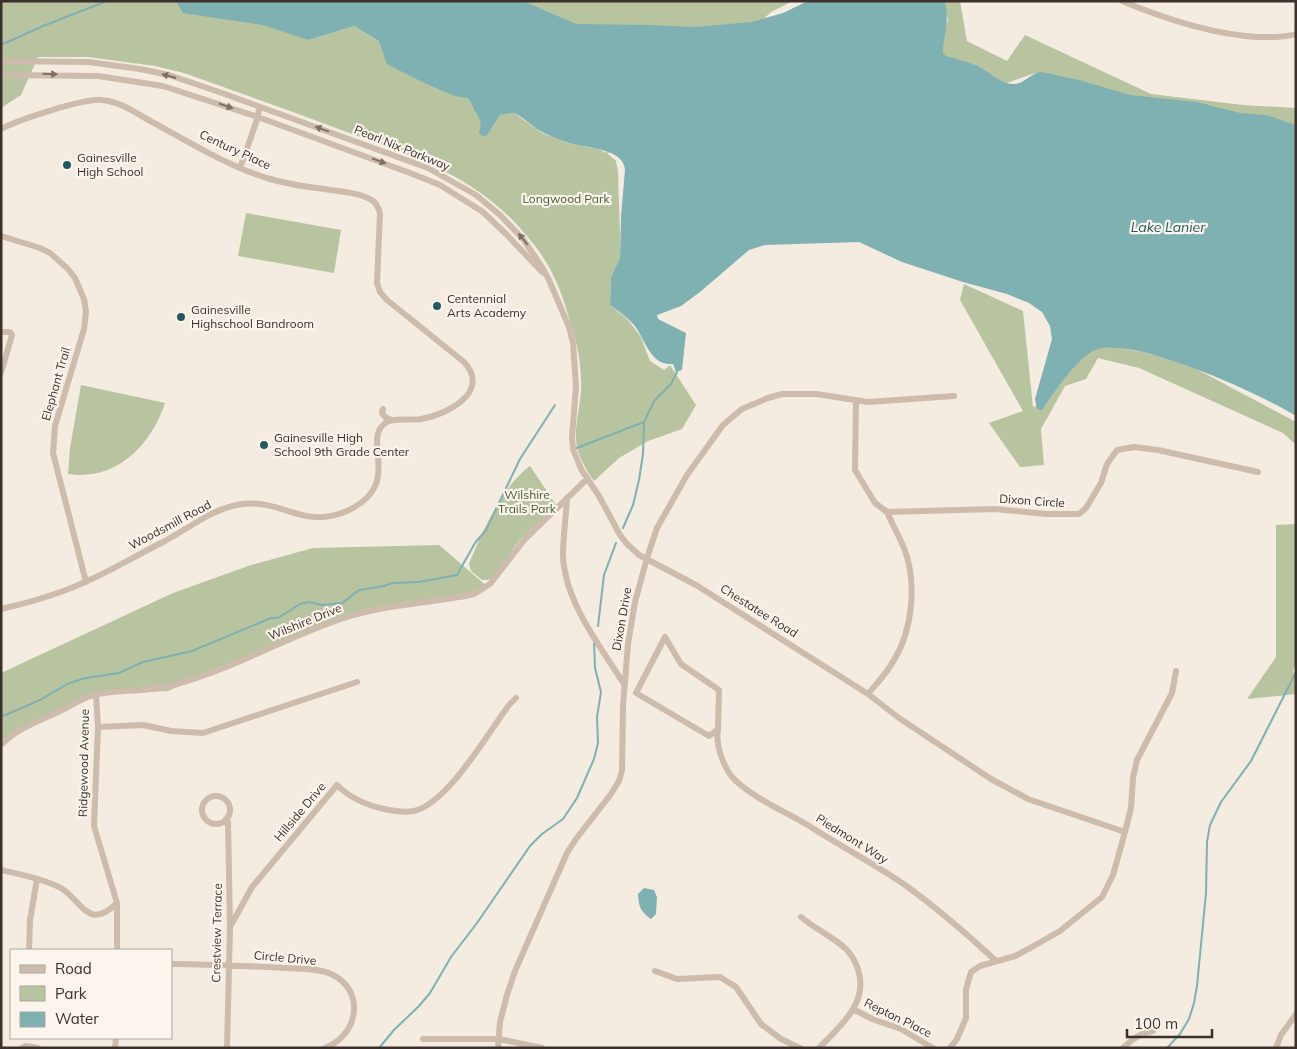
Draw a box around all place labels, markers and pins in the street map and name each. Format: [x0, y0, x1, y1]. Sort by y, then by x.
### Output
place label: Gainesville High School [77, 150, 143, 179]
marker: Gainesville High School [61, 159, 73, 171]
place label: Centennial Arts Academy [447, 291, 527, 320]
marker: Centennial Arts Academy [431, 300, 443, 312]
place label: Gainesville Highschool Bandroom [191, 302, 314, 331]
marker: Gainesville Highschool Bandroom [175, 311, 187, 323]
place label: Gainesville High School 9th Grade Center [274, 430, 410, 459]
marker: Gainesville High School 9th Grade Center [258, 439, 270, 451]

